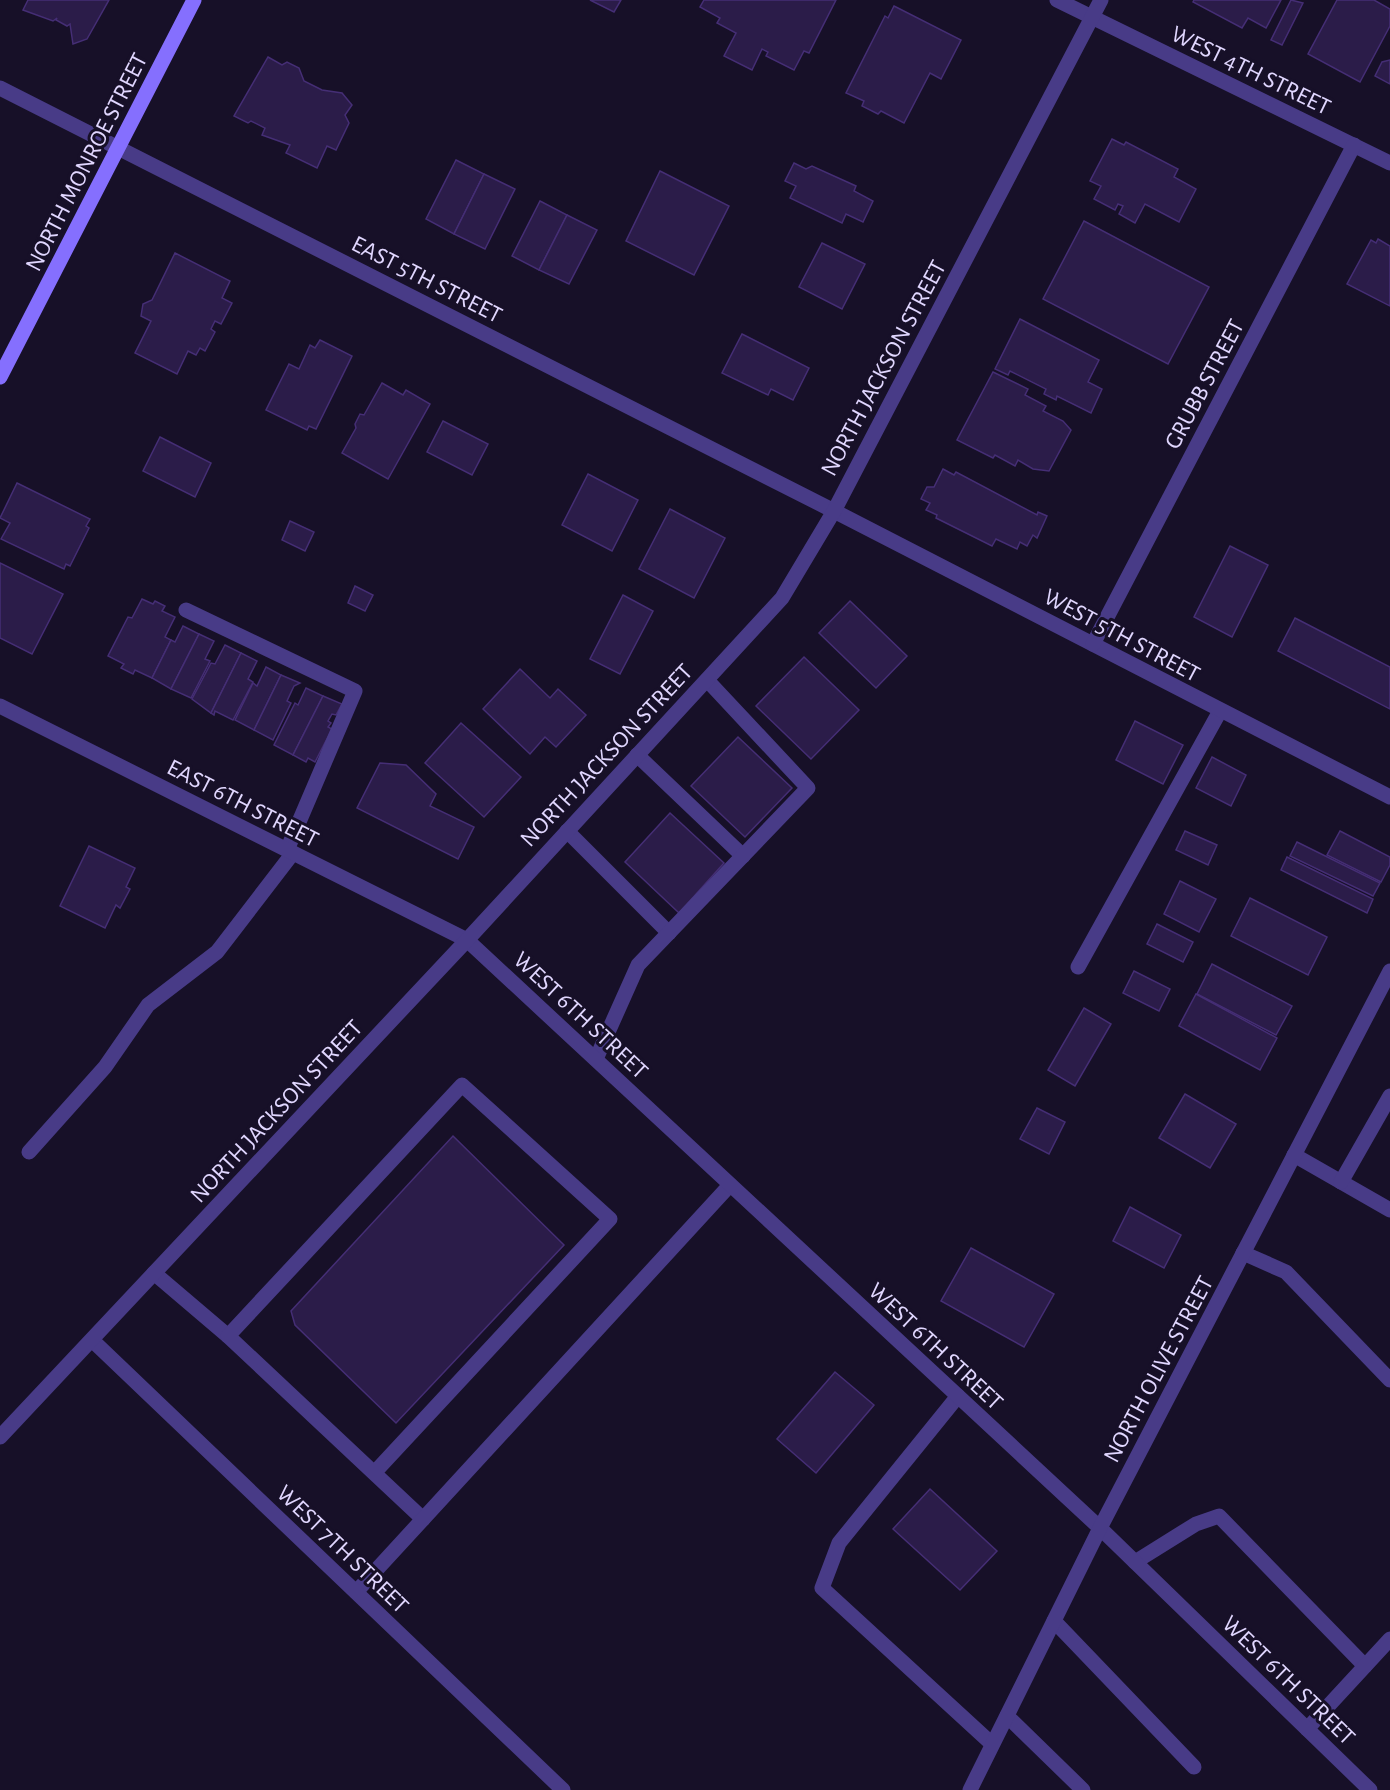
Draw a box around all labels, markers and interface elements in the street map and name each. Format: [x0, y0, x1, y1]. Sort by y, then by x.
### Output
street label: WEST 4TH STREET [1167, 22, 1334, 120]
street label: NORTH MONROE STREET [21, 49, 152, 275]
street label: EAST 5TH STREET [347, 232, 506, 328]
street label: NORTH JACKSON STREET [817, 257, 951, 480]
street label: GRUBB STREET [1161, 316, 1249, 453]
street label: WEST 5TH STREET [1040, 585, 1204, 687]
street label: NORTH JACKSON STREET [516, 659, 698, 852]
street label: EAST 6TH STREET [163, 755, 322, 852]
street label: WEST 6TH STREET [509, 948, 652, 1084]
street label: NORTH JACKSON STREET [186, 1015, 368, 1208]
street label: NORTH OLIVE STREET [1100, 1272, 1218, 1467]
street label: WEST 6TH STREET [864, 1279, 1007, 1415]
street label: WEST 7TH STREET [272, 1481, 413, 1619]
street label: WEST 6TH STREET [1217, 1612, 1359, 1750]

